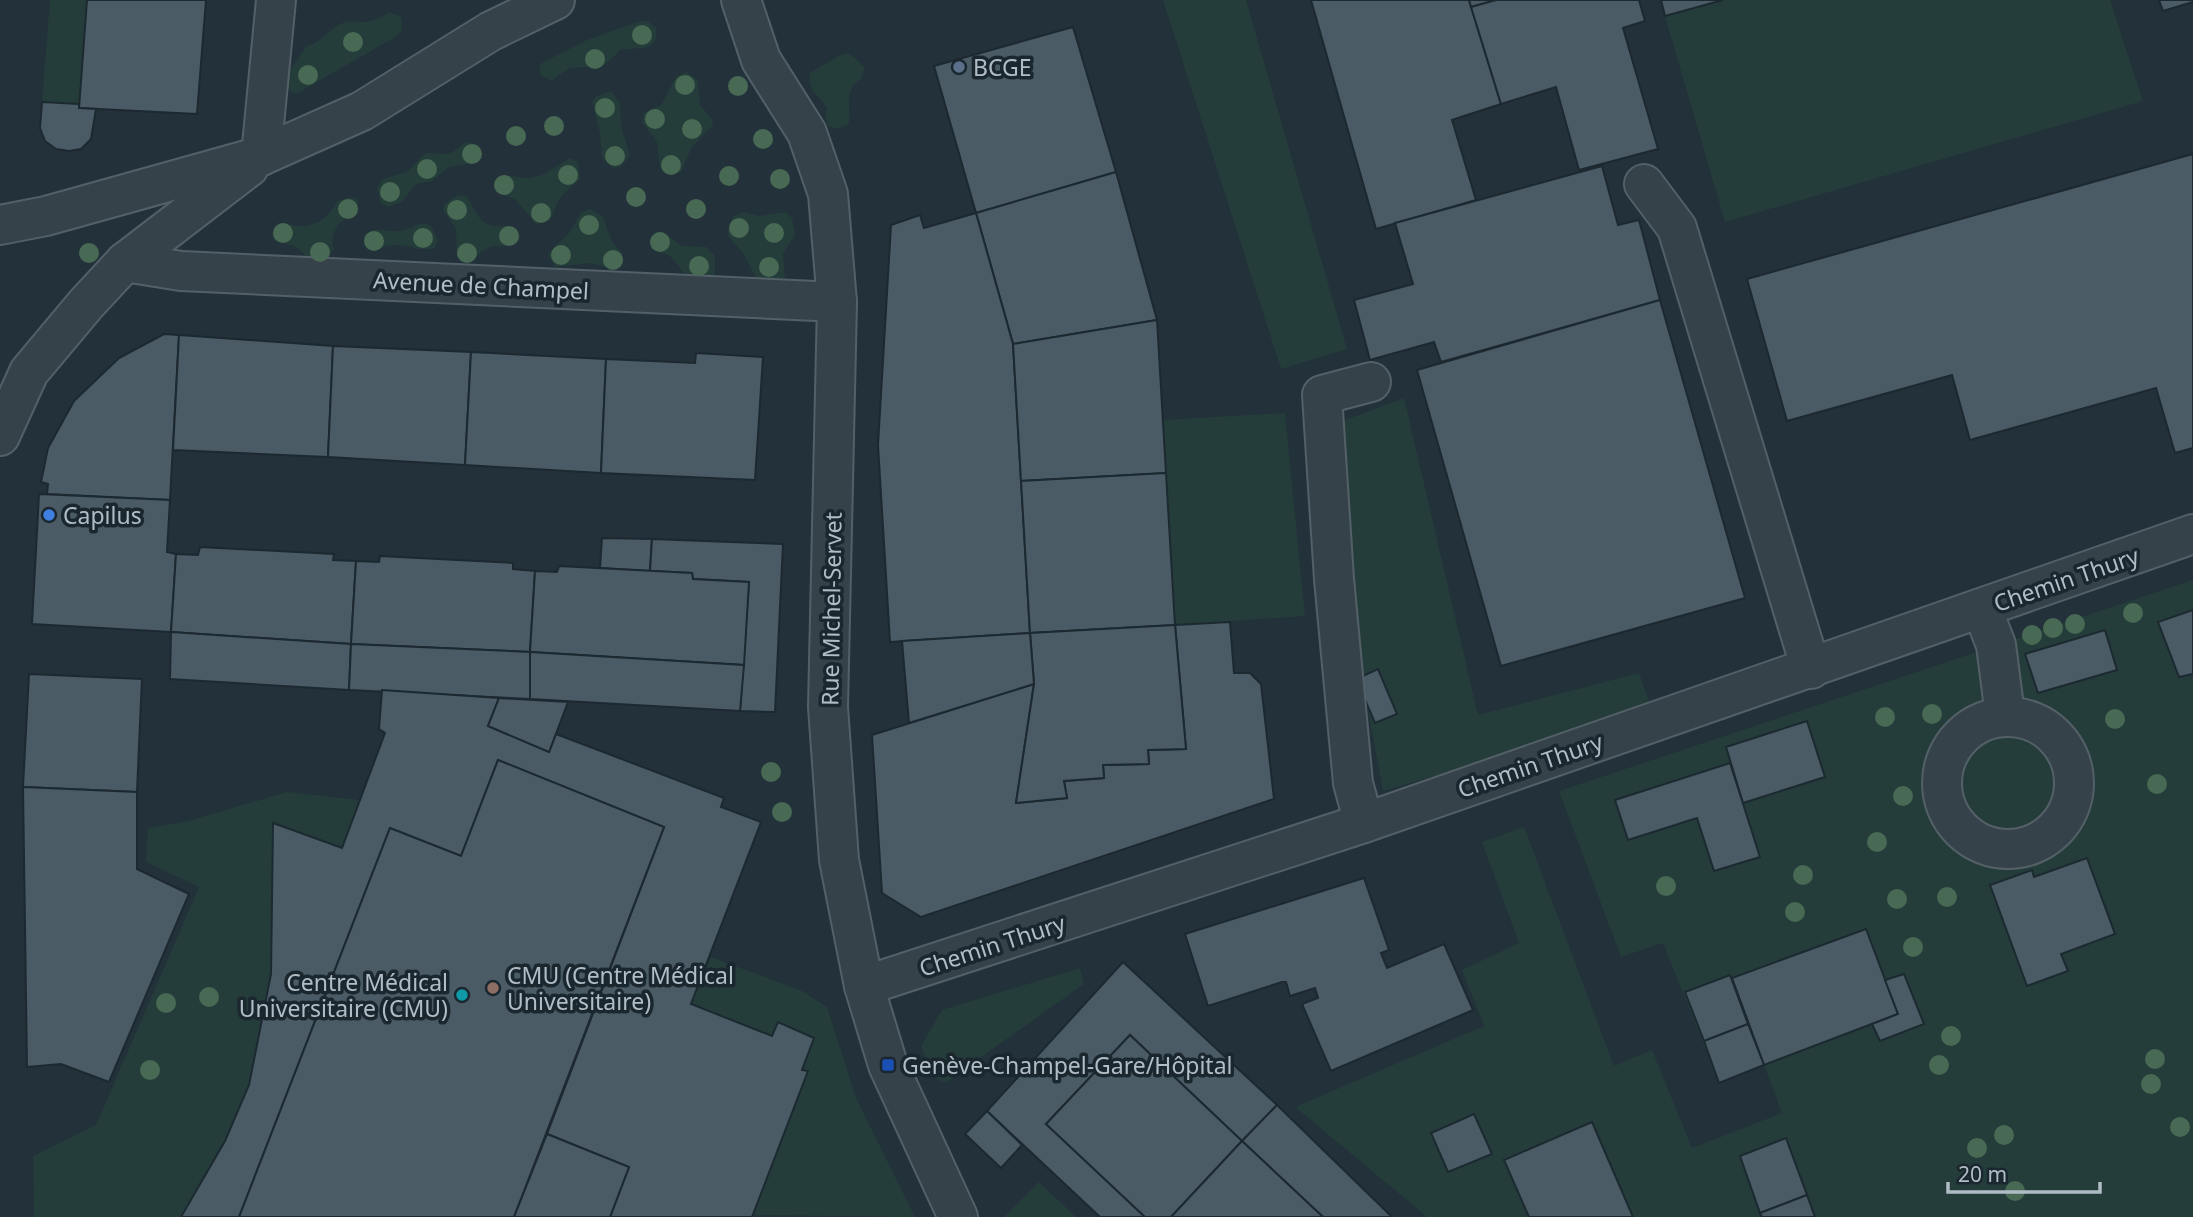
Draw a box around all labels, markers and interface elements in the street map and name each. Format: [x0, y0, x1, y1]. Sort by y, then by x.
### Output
place label: BCGE [973, 51, 1032, 83]
marker: BCGE [951, 59, 967, 75]
street label: Avenue de Champel [372, 263, 590, 307]
place label: Capilus [63, 499, 142, 531]
marker: Capilus [41, 507, 57, 523]
street label: Rue Michel-Servet [813, 512, 849, 706]
street label: Chemin Thury [1989, 539, 2143, 619]
street label: Chemin Thury [1453, 725, 1607, 805]
street label: Chemin Thury [915, 906, 1069, 984]
place label: CMU (Centre Médical Universitaire) [507, 959, 734, 1017]
place label: Centre Médical Universitaire (CMU) [239, 966, 448, 1024]
marker: CMU (Centre Médical Universitaire) [485, 980, 501, 996]
marker: Centre Médical Universitaire (CMU) [454, 987, 470, 1003]
place label: Genève-Champel-Gare/Hôpital [902, 1049, 1233, 1081]
marker: Genève-Champel-Gare/Hôpital [880, 1057, 896, 1073]
scale bar [1948, 1150, 2100, 1194]
text: 20 m [1958, 1160, 2007, 1188]

